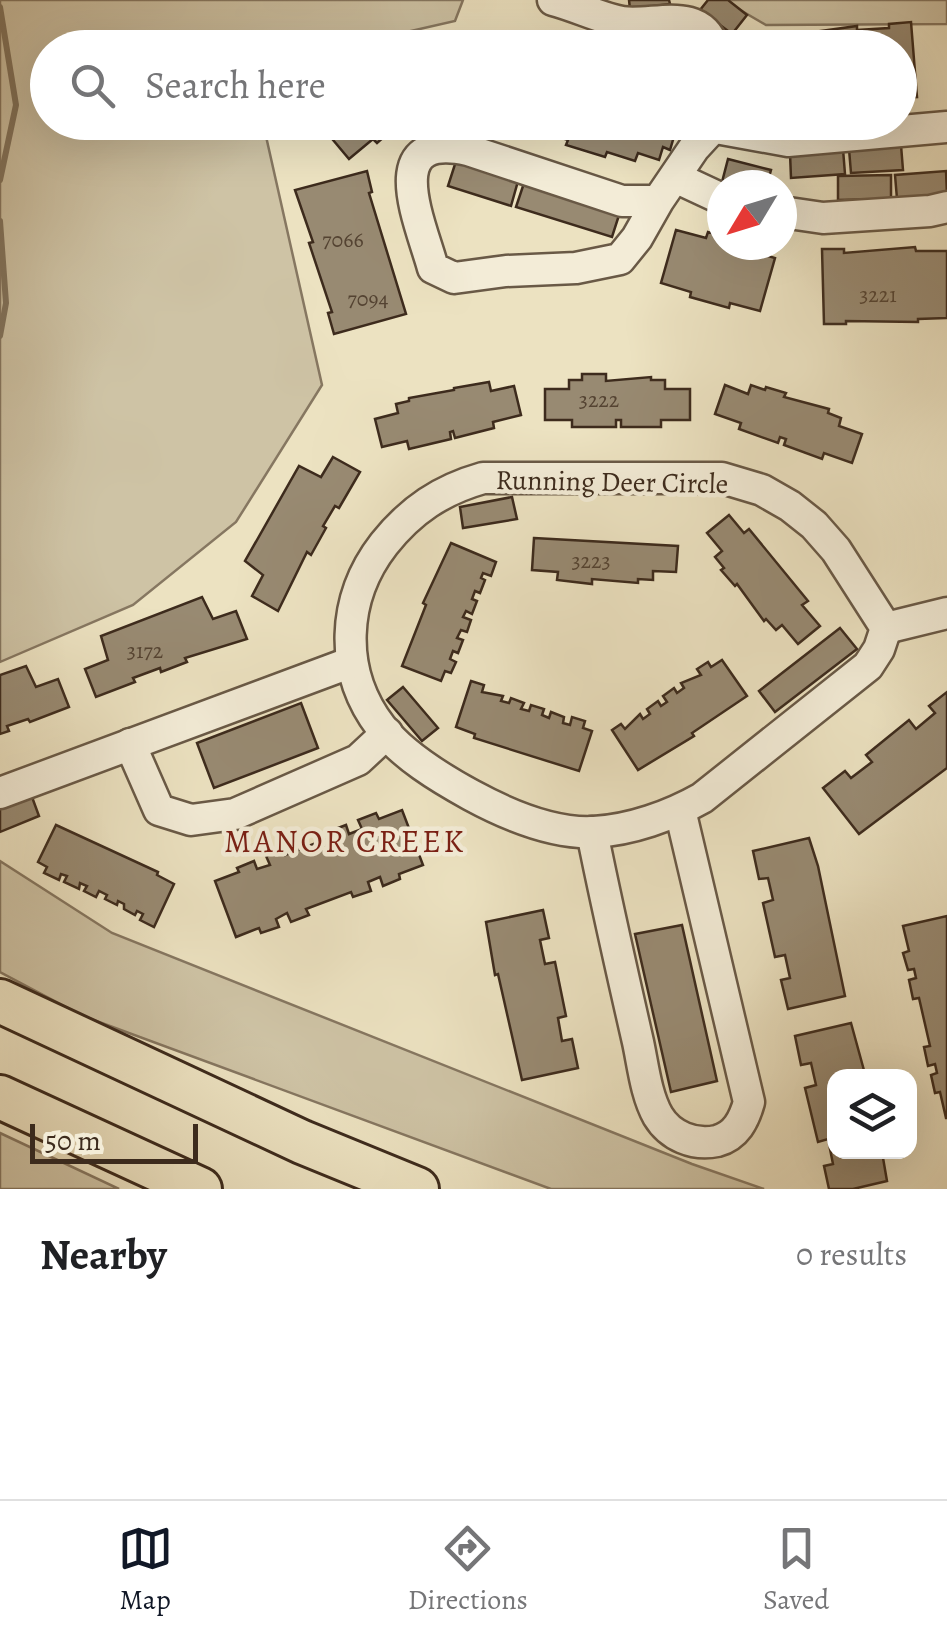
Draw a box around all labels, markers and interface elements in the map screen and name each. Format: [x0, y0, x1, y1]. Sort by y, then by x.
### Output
search box [30, 30, 917, 140]
icon: search [65, 58, 120, 113]
text: Search here [145, 59, 326, 111]
north arrow [707, 170, 797, 260]
house number: 7066 [322, 225, 364, 255]
house number: 3221 [859, 280, 897, 310]
house number: 7094 [348, 284, 388, 314]
house number: 3222 [579, 385, 619, 415]
street label: Running Deer Circle [495, 461, 729, 503]
house number: 3223 [571, 546, 611, 576]
house number: 3172 [127, 636, 163, 666]
district label: MANOR CREEK [224, 819, 466, 863]
map controls [827, 1069, 917, 1159]
button: layers [827, 1069, 917, 1159]
scale bar [30, 1119, 198, 1164]
text: 50 m [45, 1122, 101, 1160]
text: Nearby [40, 1226, 167, 1283]
text: 0 results [796, 1232, 907, 1276]
tab: Map [118, 1521, 173, 1619]
tab: Directions [408, 1521, 528, 1619]
tab: Saved [763, 1521, 829, 1619]

